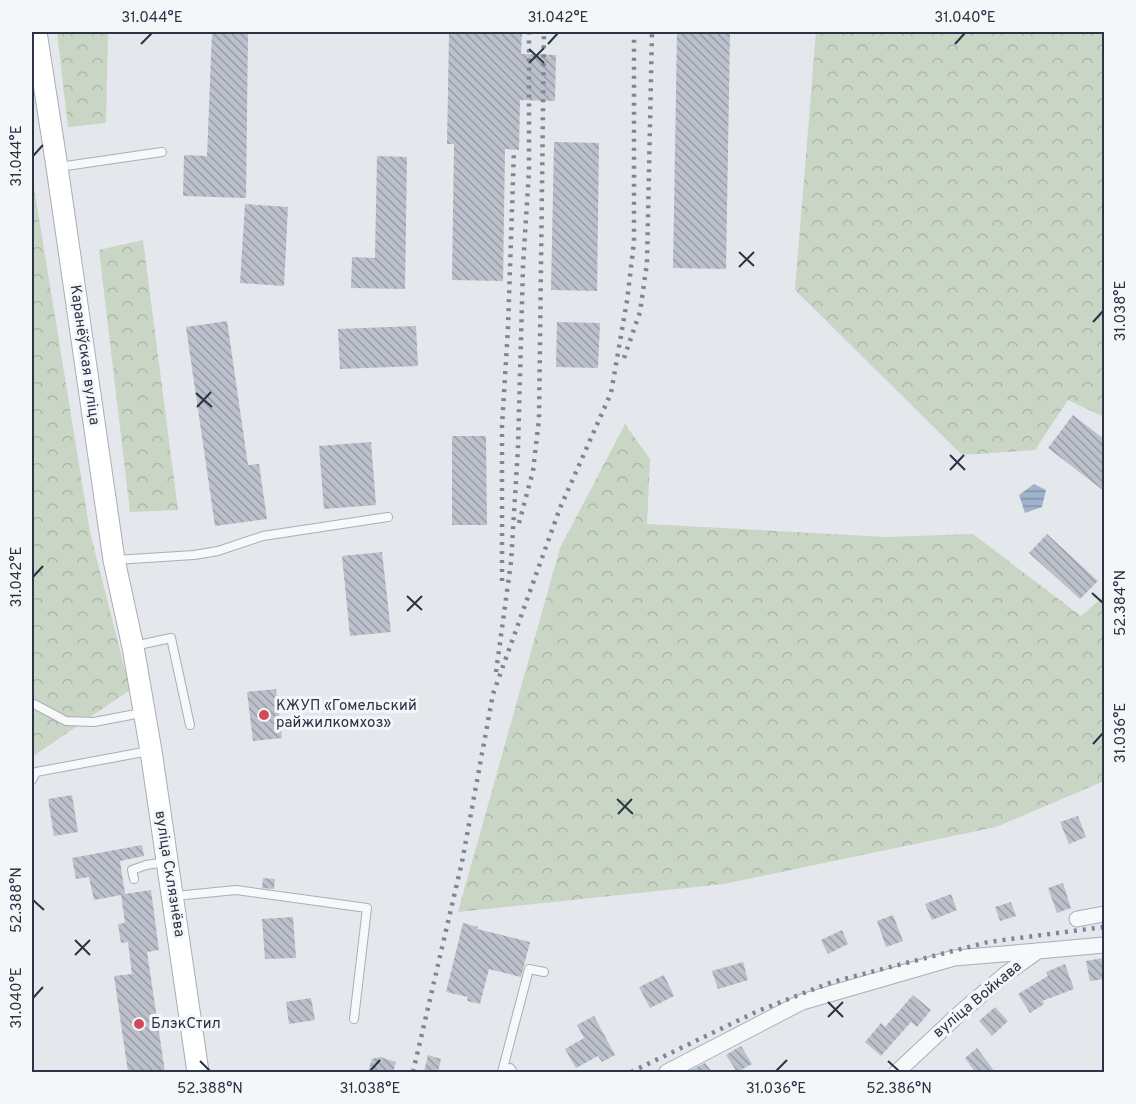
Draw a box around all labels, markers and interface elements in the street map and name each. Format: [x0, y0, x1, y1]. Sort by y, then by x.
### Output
text: 31.044°E [121, 9, 183, 28]
text: 31.042°E [527, 9, 589, 28]
text: 31.040°E [934, 9, 996, 28]
text: 31.044°E [8, 125, 27, 187]
text: 31.038°E [1112, 281, 1131, 341]
street label: Каранёўская вуліца [65, 284, 103, 426]
text: 31.042°E [8, 546, 27, 608]
text: 52.384°N [1112, 570, 1131, 636]
place label: КЖУП «Гомельский райжилкомхоз» [276, 697, 417, 733]
text: 31.036°E [1112, 703, 1131, 763]
marker: КЖУП «Гомельский райжилкомхоз» [257, 708, 271, 722]
street label: вуліца Склязнёва [150, 810, 188, 938]
text: 52.388°N [8, 867, 27, 933]
street label: вуліца Войкава [930, 957, 1026, 1043]
text: 31.040°E [8, 967, 27, 1029]
place label: БлэкСтил [151, 1015, 221, 1034]
marker: БлэкСтил [132, 1017, 146, 1031]
text: 52.388°N [177, 1080, 243, 1099]
text: 31.038°E [340, 1080, 400, 1099]
text: 31.036°E [746, 1080, 806, 1099]
text: 52.386°N [866, 1080, 932, 1099]

